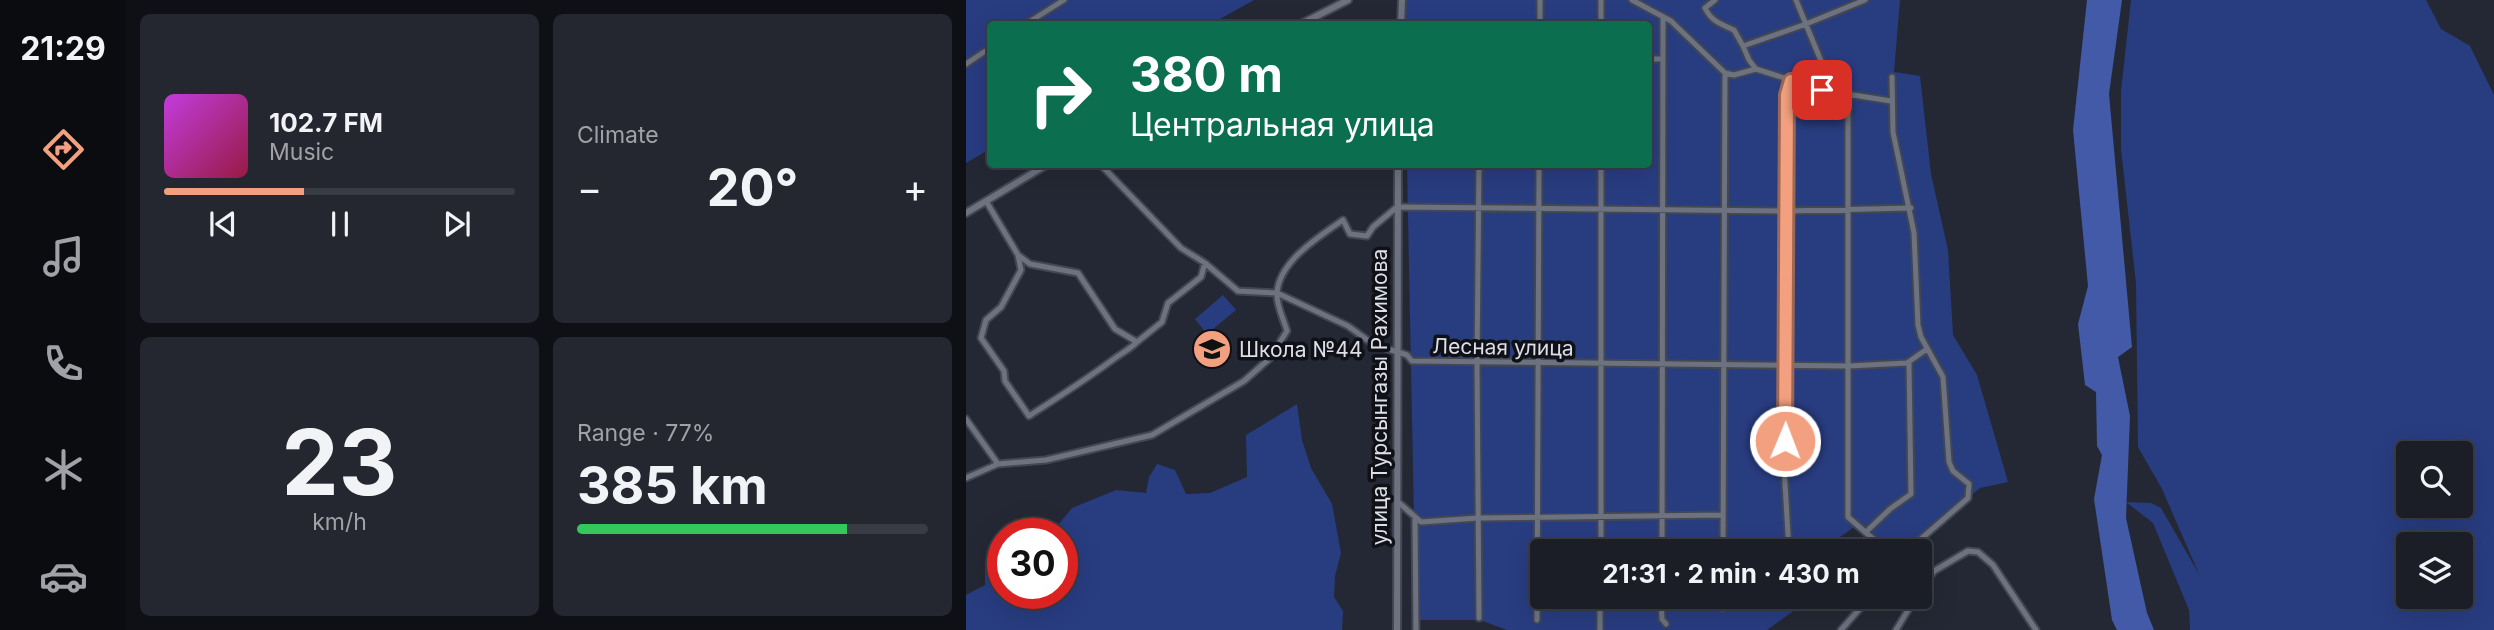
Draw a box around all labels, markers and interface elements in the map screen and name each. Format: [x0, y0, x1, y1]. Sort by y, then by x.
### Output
text: 21:29 [20, 29, 106, 68]
text: 380 m [1130, 45, 1283, 104]
icon: right [1015, 49, 1106, 140]
pin [1792, 60, 1852, 120]
icon: arrive [1803, 71, 1841, 109]
text: Центральная улица [1130, 105, 1435, 144]
text: 102.7 FM [269, 107, 383, 138]
text: Climate [577, 121, 659, 149]
icon: directions [39, 125, 88, 174]
text: Music [269, 138, 334, 166]
text: 20° [707, 156, 798, 219]
text: − [577, 165, 602, 211]
text: + [903, 165, 928, 211]
icon: previous [204, 205, 242, 243]
icon: pause [321, 205, 359, 243]
icon: next [438, 205, 476, 243]
icon: music [39, 232, 88, 281]
street label: улица Турсынгазы Рахимова [1367, 249, 1392, 545]
school or university icon: Школа №44 [1191, 328, 1233, 370]
street label: Лесная улица [1432, 333, 1574, 361]
place label: Школа №44 [1239, 337, 1362, 362]
icon: phone [39, 339, 88, 388]
position arrow [1748, 404, 1822, 478]
text: 23 [281, 407, 398, 517]
text: Range · 77% [577, 419, 714, 447]
map controls [2396, 441, 2473, 609]
button: search [2396, 441, 2473, 518]
icon: climate [39, 445, 88, 494]
text: 385 km [577, 454, 768, 517]
text: km/h [312, 508, 367, 536]
speed limit sign: 30 [987, 518, 1078, 609]
button: layers [2396, 532, 2473, 609]
icon: car [39, 552, 88, 601]
text: 21:31 · 2 min · 430 m [1602, 558, 1860, 589]

